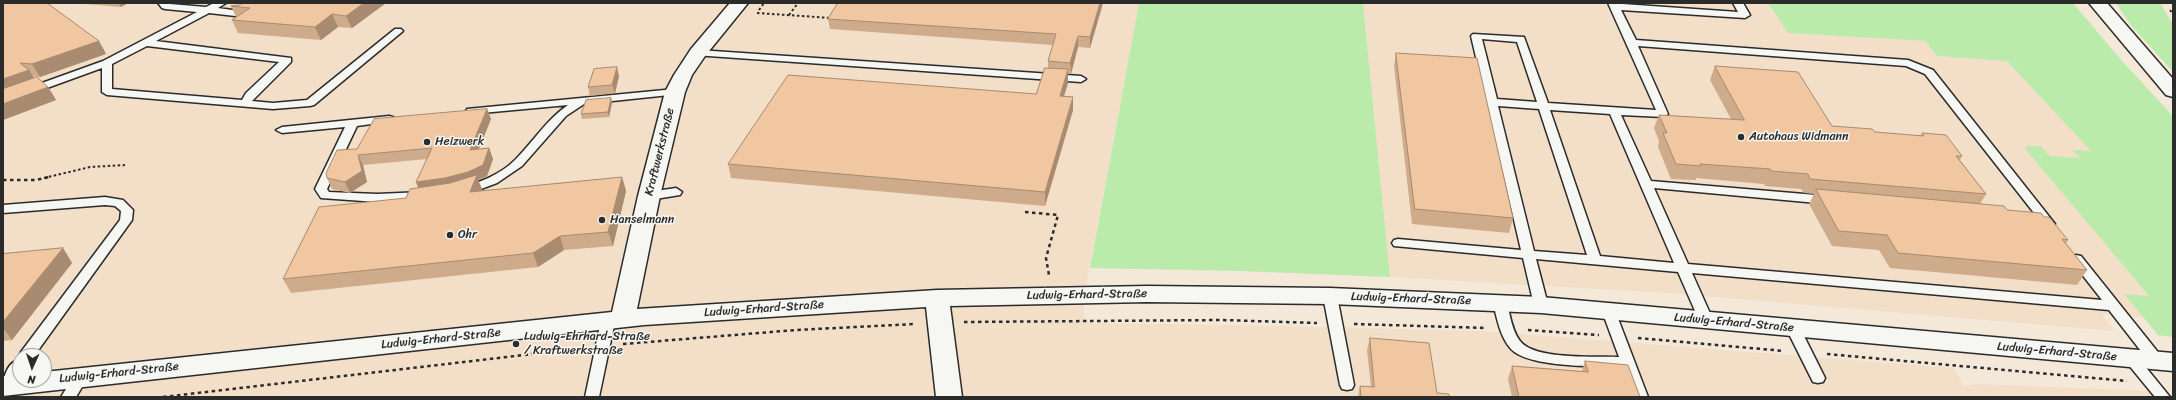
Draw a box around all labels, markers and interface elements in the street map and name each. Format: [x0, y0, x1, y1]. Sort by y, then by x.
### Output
street label: Kraftwerkstraße [642, 107, 678, 197]
place label: Autohaus Widmann [1749, 130, 1849, 144]
marker: Autohaus Widmann [1736, 132, 1746, 142]
place label: Heizwerk [435, 135, 484, 149]
marker: Heizwerk [422, 137, 432, 147]
place label: Hanselmann [610, 213, 674, 227]
marker: Hanselmann [597, 215, 607, 225]
place label: Ohr [458, 228, 477, 242]
marker: Ohr [445, 230, 455, 240]
street label: Ludwig-Erhard-Straße [1027, 287, 1147, 303]
street label: Ludwig-Erhard-Straße [1351, 290, 1471, 308]
street label: Ludwig-Erhard-Straße [703, 298, 825, 320]
street label: Ludwig-Erhard-Straße [1673, 311, 1795, 335]
street label: Ludwig-Erhard-Straße [380, 326, 502, 352]
place label: Ludwig-Ehrhard-Straße / Kraftwerkstraße [524, 330, 650, 358]
marker: Ludwig-Ehrhard-Straße / Kraftwerkstraße [511, 339, 521, 349]
street label: Ludwig-Erhard-Straße [1996, 340, 2118, 364]
north arrow [12, 348, 52, 388]
street label: Ludwig-Erhard-Straße [58, 360, 180, 386]
text: N [27, 370, 36, 389]

